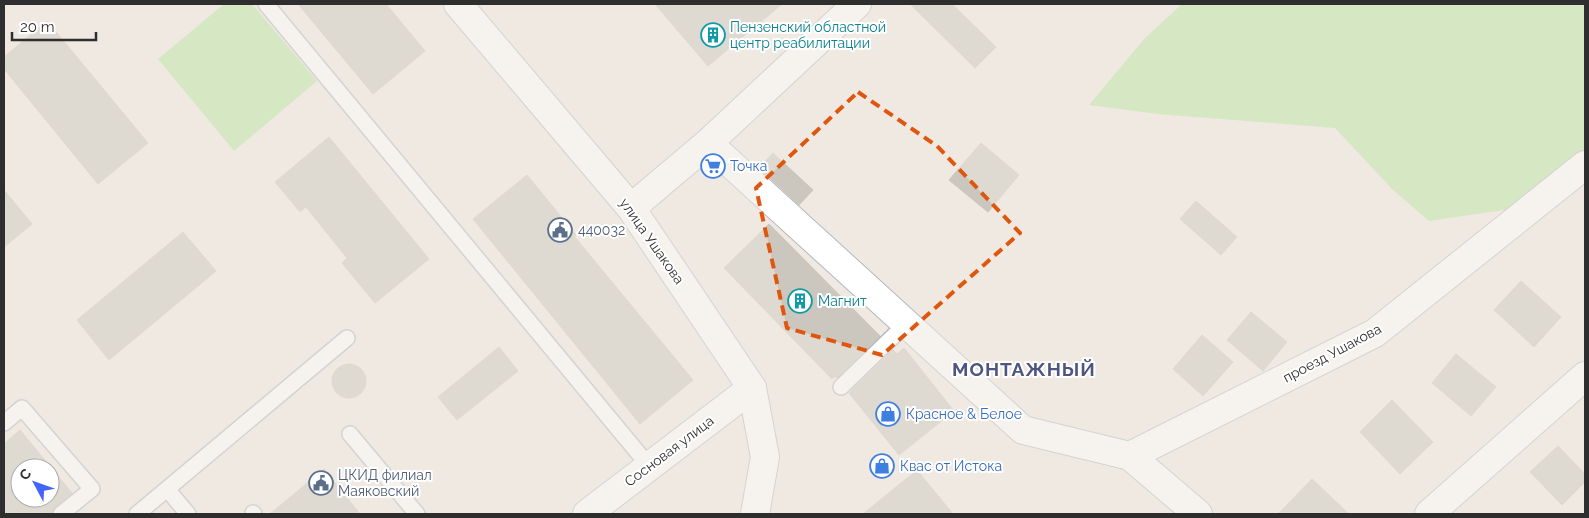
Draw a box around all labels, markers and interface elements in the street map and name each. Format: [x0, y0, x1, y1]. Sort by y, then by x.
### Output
scale bar [12, 10, 96, 42]
text: 20 m [20, 18, 55, 36]
place label: Пензенский областной центр реабилитации [730, 19, 886, 51]
building icon: Пензенский областной центр реабилитации [700, 22, 726, 48]
supermarket icon: Точка [700, 153, 726, 179]
place label: Точка [730, 158, 767, 174]
street label: улица Ушакова [616, 195, 688, 287]
public building icon: 440032 [547, 217, 573, 243]
place label: 440032 [578, 222, 625, 238]
building icon: Магнит [787, 288, 813, 314]
place label: Магнит [818, 293, 867, 309]
street label: проезд Ушакова [1280, 320, 1384, 386]
district label: МОНТАЖНЫЙ [952, 358, 1096, 380]
shop icon: Красное & Белое [875, 401, 901, 427]
place label: Красное & Белое [906, 406, 1022, 422]
street label: Сосновая улица [621, 412, 717, 490]
shop icon: Квас от Истока [869, 453, 895, 479]
north arrow [10, 458, 60, 508]
place label: Квас от Истока [900, 458, 1002, 474]
text: С [16, 465, 35, 483]
place label: ЦКИД филиал Маяковский [338, 467, 432, 499]
public building icon: ЦКИД филиал Маяковский [308, 470, 334, 496]

